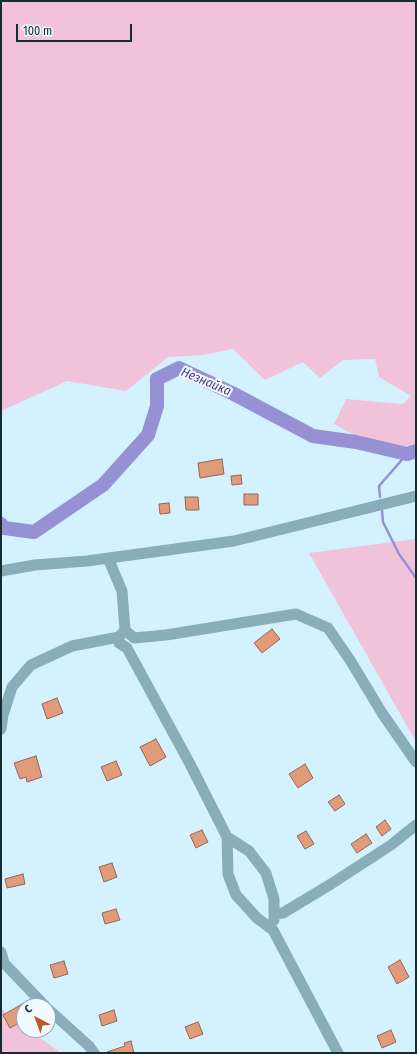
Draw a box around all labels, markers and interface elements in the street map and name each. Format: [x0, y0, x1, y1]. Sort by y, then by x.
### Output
scale bar [18, 16, 134, 42]
text: 100 m [23, 24, 52, 38]
water label: Незнайка [179, 364, 233, 400]
north arrow [16, 998, 56, 1038]
text: С [22, 1003, 35, 1016]

